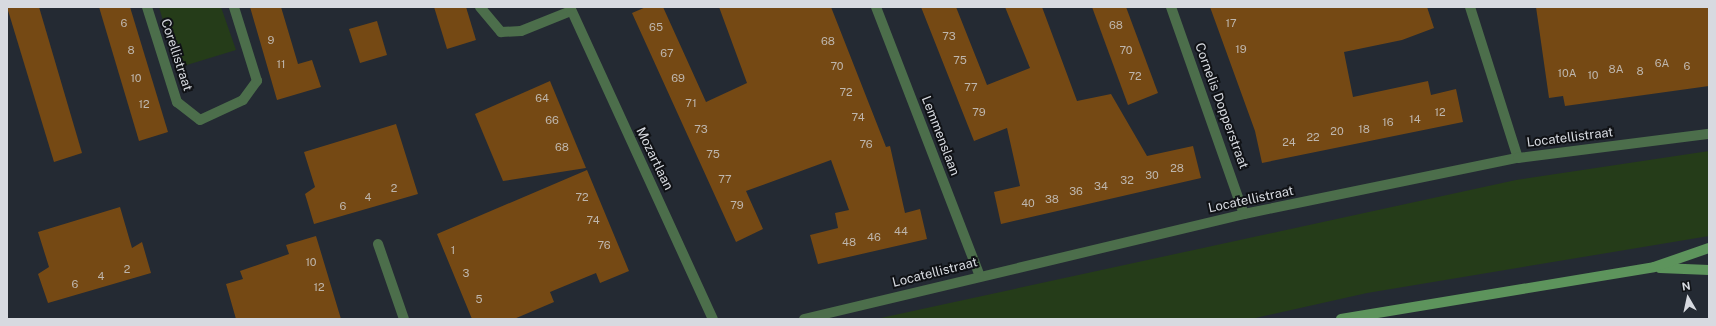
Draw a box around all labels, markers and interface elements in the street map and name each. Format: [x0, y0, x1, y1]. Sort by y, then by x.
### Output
house number: 6 [121, 16, 127, 30]
house number: 17 [1225, 16, 1237, 30]
street label: Corellistraat [157, 17, 195, 93]
house number: 68 [1109, 18, 1123, 32]
house number: 65 [649, 20, 663, 34]
house number: 73 [942, 29, 956, 43]
house number: 9 [268, 33, 274, 47]
house number: 68 [821, 34, 835, 48]
street label: Cornelis Dopperstraat [1191, 41, 1251, 171]
house number: 19 [1235, 42, 1247, 56]
house number: 8 [127, 43, 135, 57]
house number: 70 [1119, 43, 1133, 57]
house number: 67 [660, 46, 674, 60]
house number: 75 [953, 53, 967, 67]
house number: 6A [1655, 56, 1669, 70]
house number: 11 [277, 57, 285, 71]
house number: 70 [830, 59, 844, 73]
house number: 6 [1684, 59, 1690, 73]
house number: 8A [1609, 62, 1623, 76]
house number: 8 [1636, 64, 1644, 78]
house number: 10A [1557, 66, 1577, 80]
house number: 10 [1587, 68, 1599, 82]
house number: 72 [1128, 69, 1142, 83]
house number: 10 [130, 71, 142, 85]
house number: 69 [671, 71, 685, 85]
house number: 77 [964, 80, 978, 94]
house number: 72 [839, 85, 853, 99]
house number: 64 [535, 91, 549, 105]
street label: Lemmenslaan [918, 94, 962, 178]
house number: 71 [685, 96, 697, 110]
house number: 12 [138, 97, 150, 111]
house number: 79 [972, 105, 986, 119]
house number: 12 [1434, 105, 1446, 119]
house number: 74 [851, 110, 865, 124]
house number: 14 [1409, 112, 1421, 126]
house number: 66 [545, 113, 559, 127]
house number: 16 [1382, 115, 1394, 129]
house number: 73 [694, 122, 708, 136]
house number: 18 [1358, 122, 1370, 136]
house number: 20 [1330, 124, 1344, 138]
street label: Mozartlaan [632, 125, 676, 193]
street label: Locatellistraat [1526, 125, 1614, 151]
house number: 22 [1306, 130, 1320, 144]
house number: 24 [1282, 135, 1296, 149]
house number: 76 [859, 137, 873, 151]
house number: 68 [555, 140, 569, 154]
house number: 75 [706, 147, 720, 161]
house number: 28 [1170, 161, 1184, 175]
house number: 30 [1145, 168, 1159, 182]
house number: 77 [718, 172, 732, 186]
house number: 32 [1120, 173, 1134, 187]
house number: 34 [1094, 179, 1108, 193]
house number: 2 [391, 181, 397, 195]
street label: Locatellistraat [1207, 183, 1295, 217]
house number: 36 [1069, 184, 1083, 198]
house number: 4 [365, 190, 371, 204]
house number: 72 [575, 190, 589, 204]
house number: 38 [1045, 192, 1059, 206]
house number: 40 [1021, 196, 1035, 210]
house number: 79 [730, 198, 744, 212]
house number: 6 [340, 199, 346, 213]
house number: 74 [586, 213, 600, 227]
house number: 44 [894, 224, 908, 238]
house number: 46 [867, 230, 881, 244]
house number: 48 [842, 235, 856, 249]
house number: 76 [597, 238, 611, 252]
house number: 1 [451, 243, 455, 257]
house number: 10 [305, 255, 317, 269]
street label: Locatellistraat [891, 255, 979, 291]
house number: 2 [124, 262, 130, 276]
house number: 3 [463, 266, 469, 280]
house number: 4 [98, 269, 104, 283]
house number: 6 [72, 277, 78, 291]
north arrow [1668, 278, 1708, 318]
house number: 12 [313, 280, 325, 294]
text: N [1681, 280, 1691, 293]
house number: 5 [475, 292, 483, 306]

